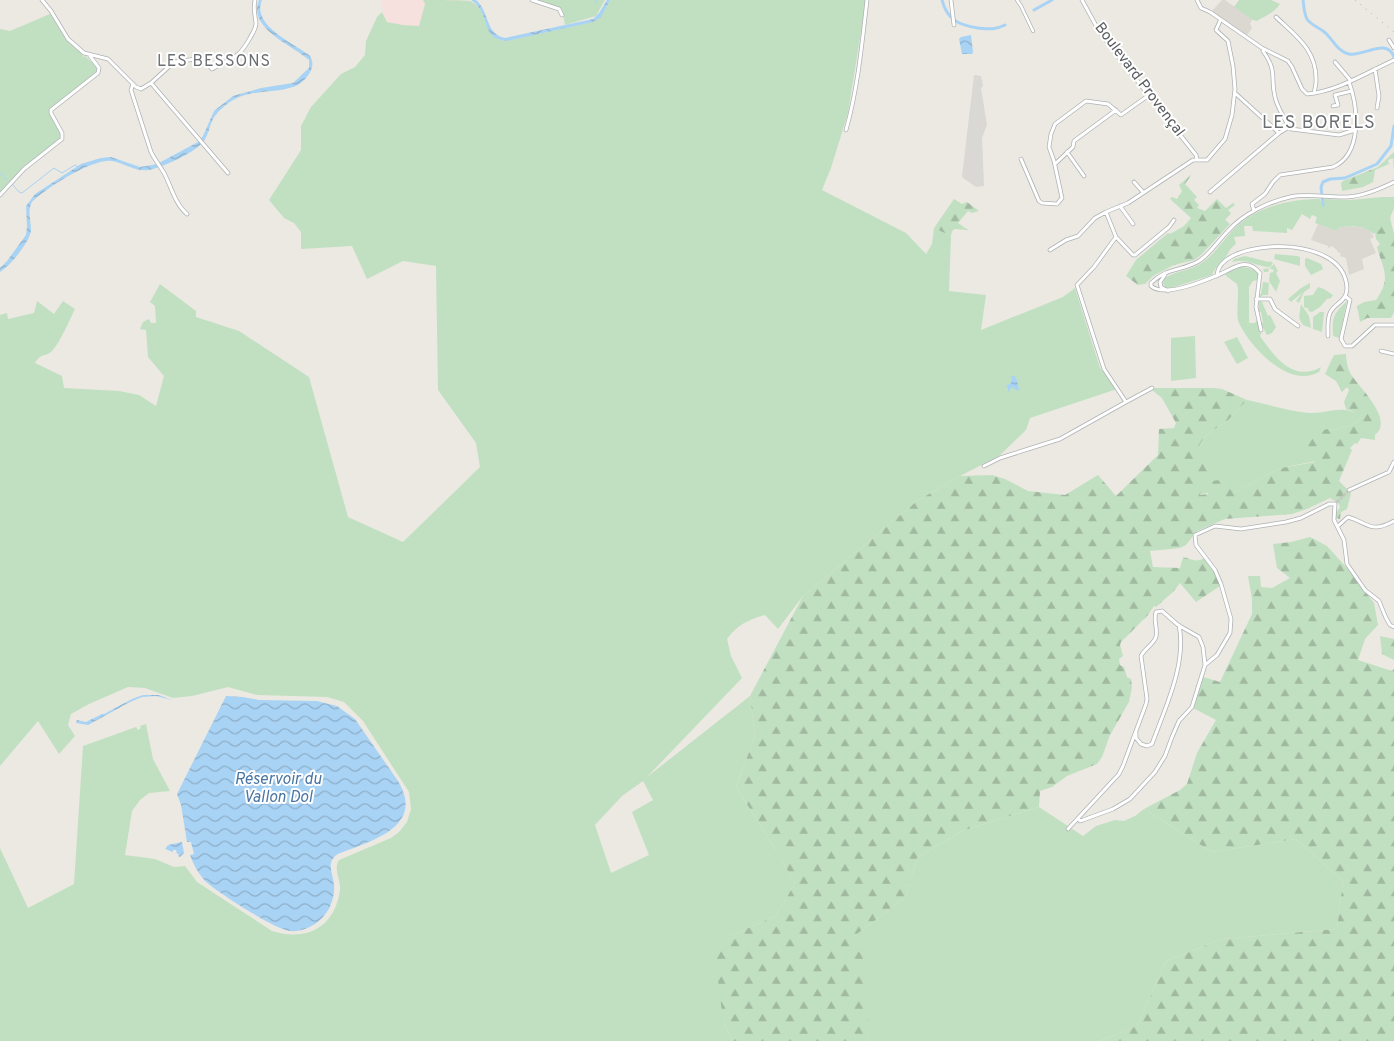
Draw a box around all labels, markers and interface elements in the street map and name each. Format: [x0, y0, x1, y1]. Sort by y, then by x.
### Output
street label: Boulevard Provençal [1090, 19, 1188, 141]
district label: LES BESSONS [157, 52, 271, 72]
district label: LES BORELS [1262, 112, 1376, 135]
water label: Réservoir du Vallon Dol [235, 770, 322, 808]

